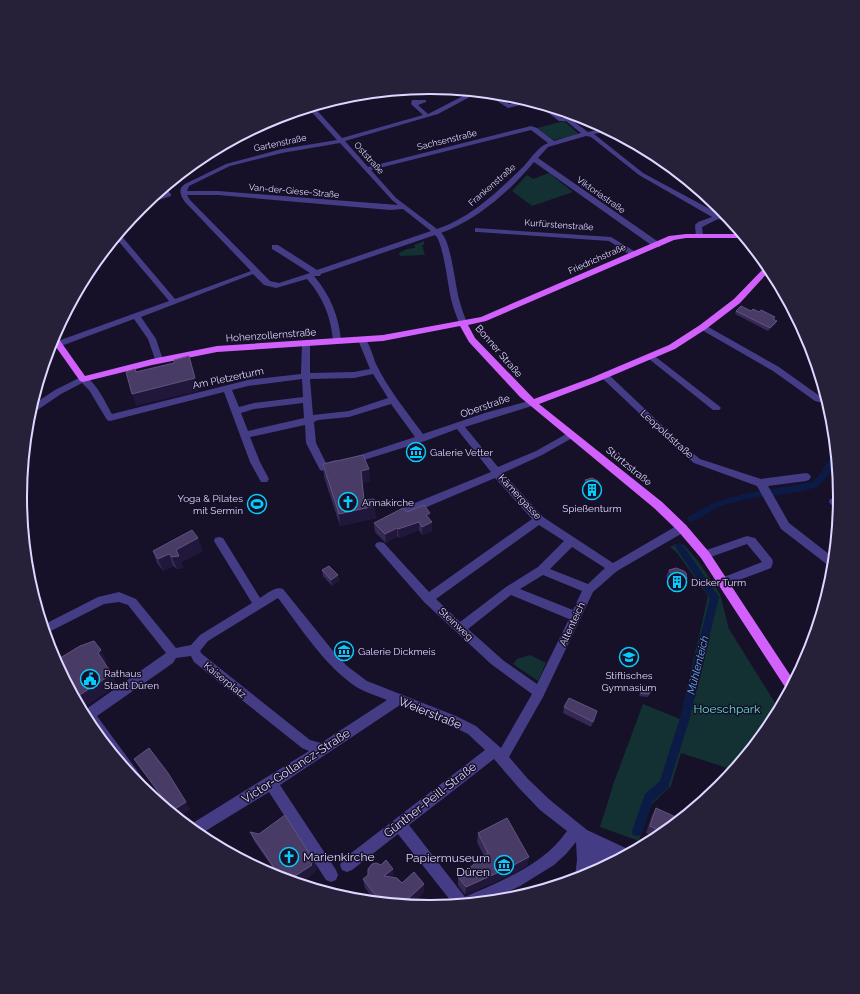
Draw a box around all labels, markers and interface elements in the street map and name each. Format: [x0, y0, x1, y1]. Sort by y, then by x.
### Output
street label: Sachsenstraße [416, 128, 479, 152]
street label: Gartenstraße [253, 132, 308, 153]
street label: Oststraße [352, 140, 386, 177]
street label: Frankenstraße [466, 161, 518, 208]
street label: Viktoriastraße [575, 175, 628, 216]
street label: Van-der-Giese-Straße [248, 182, 340, 200]
street label: Kurfürstenstraße [524, 218, 595, 232]
street label: Friedrichstraße [567, 242, 628, 276]
street label: Bonner Straße [473, 323, 525, 379]
street label: Hohenzollernstraße [225, 326, 317, 344]
street label: Am Pletzerturm [191, 365, 265, 391]
street label: Oberstraße [459, 392, 511, 420]
street label: Leopoldstraße [638, 407, 696, 461]
museum icon: Galerie Vetter [405, 441, 427, 463]
street label: Stürtzstraße [604, 444, 654, 488]
place label: Galerie Vetter [430, 447, 493, 458]
street label: Kämergasse [496, 472, 544, 522]
building icon: Spießenturm [581, 479, 603, 501]
church icon: Annakirche [337, 491, 359, 513]
place label: Yoga & Pilates mit Sermin [178, 493, 243, 516]
sports icon: Yoga & Pilates mit Sermin [246, 493, 268, 515]
place label: Annakirche [362, 497, 414, 508]
place label: Spießenturm [562, 503, 622, 514]
building icon: Dicker Turm [666, 571, 688, 593]
place label: Dicker Turm [691, 577, 746, 588]
street label: Altenteich [557, 600, 587, 648]
street label: Steinweg [437, 605, 475, 643]
water label: Mühlenteich [684, 634, 712, 696]
museum icon: Galerie Dickmeis [333, 640, 355, 662]
place label: Galerie Dickmeis [358, 646, 436, 657]
school or university icon: Stiftisches Gymnasium [618, 646, 640, 668]
street label: Kaiserplatz [202, 660, 248, 700]
public building icon: Rathaus Stadt Düren [79, 668, 101, 690]
place label: Rathaus Stadt Düren [104, 668, 159, 691]
place label: Stiftisches Gymnasium [601, 670, 657, 693]
street label: Weierstraße [396, 694, 464, 732]
park label: Hoeschpark [694, 702, 761, 716]
street label: Victor-Gollancz-Straße [239, 726, 353, 806]
street label: Günther-Peill-Straße [381, 760, 479, 840]
church icon: Marienkirche [278, 846, 300, 868]
place label: Marienkirche [303, 850, 375, 864]
place label: Papiermuseum Düren [406, 851, 490, 879]
museum icon: Papiermuseum Düren [493, 854, 515, 876]

